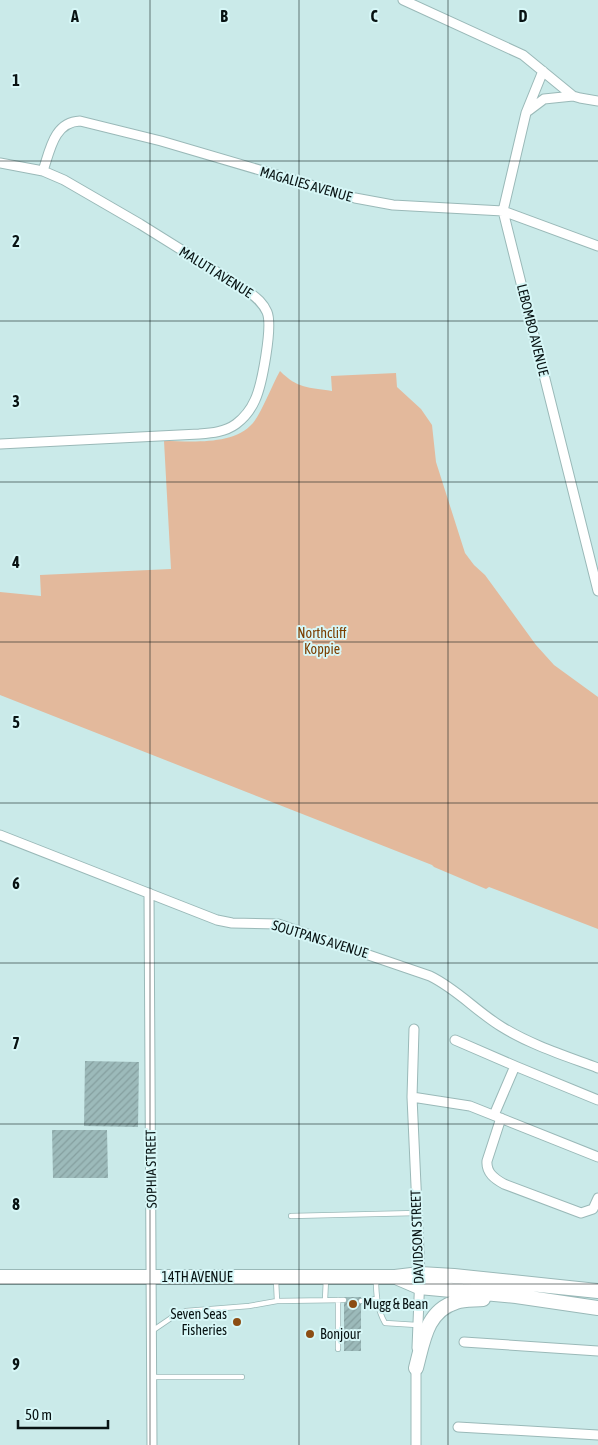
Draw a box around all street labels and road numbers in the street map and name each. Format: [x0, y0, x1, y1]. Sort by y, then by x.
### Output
street label: MAGALIES AVENUE [258, 163, 354, 205]
street label: MALUTI AVENUE [176, 243, 256, 301]
street label: LEBOMBO AVENUE [514, 282, 552, 378]
street label: SOUTPANS AVENUE [270, 917, 370, 961]
street label: SOPHIA STREET [142, 1130, 160, 1208]
street label: DAVIDSON STREET [407, 1190, 427, 1284]
street label: 14TH AVENUE [161, 1269, 233, 1285]

